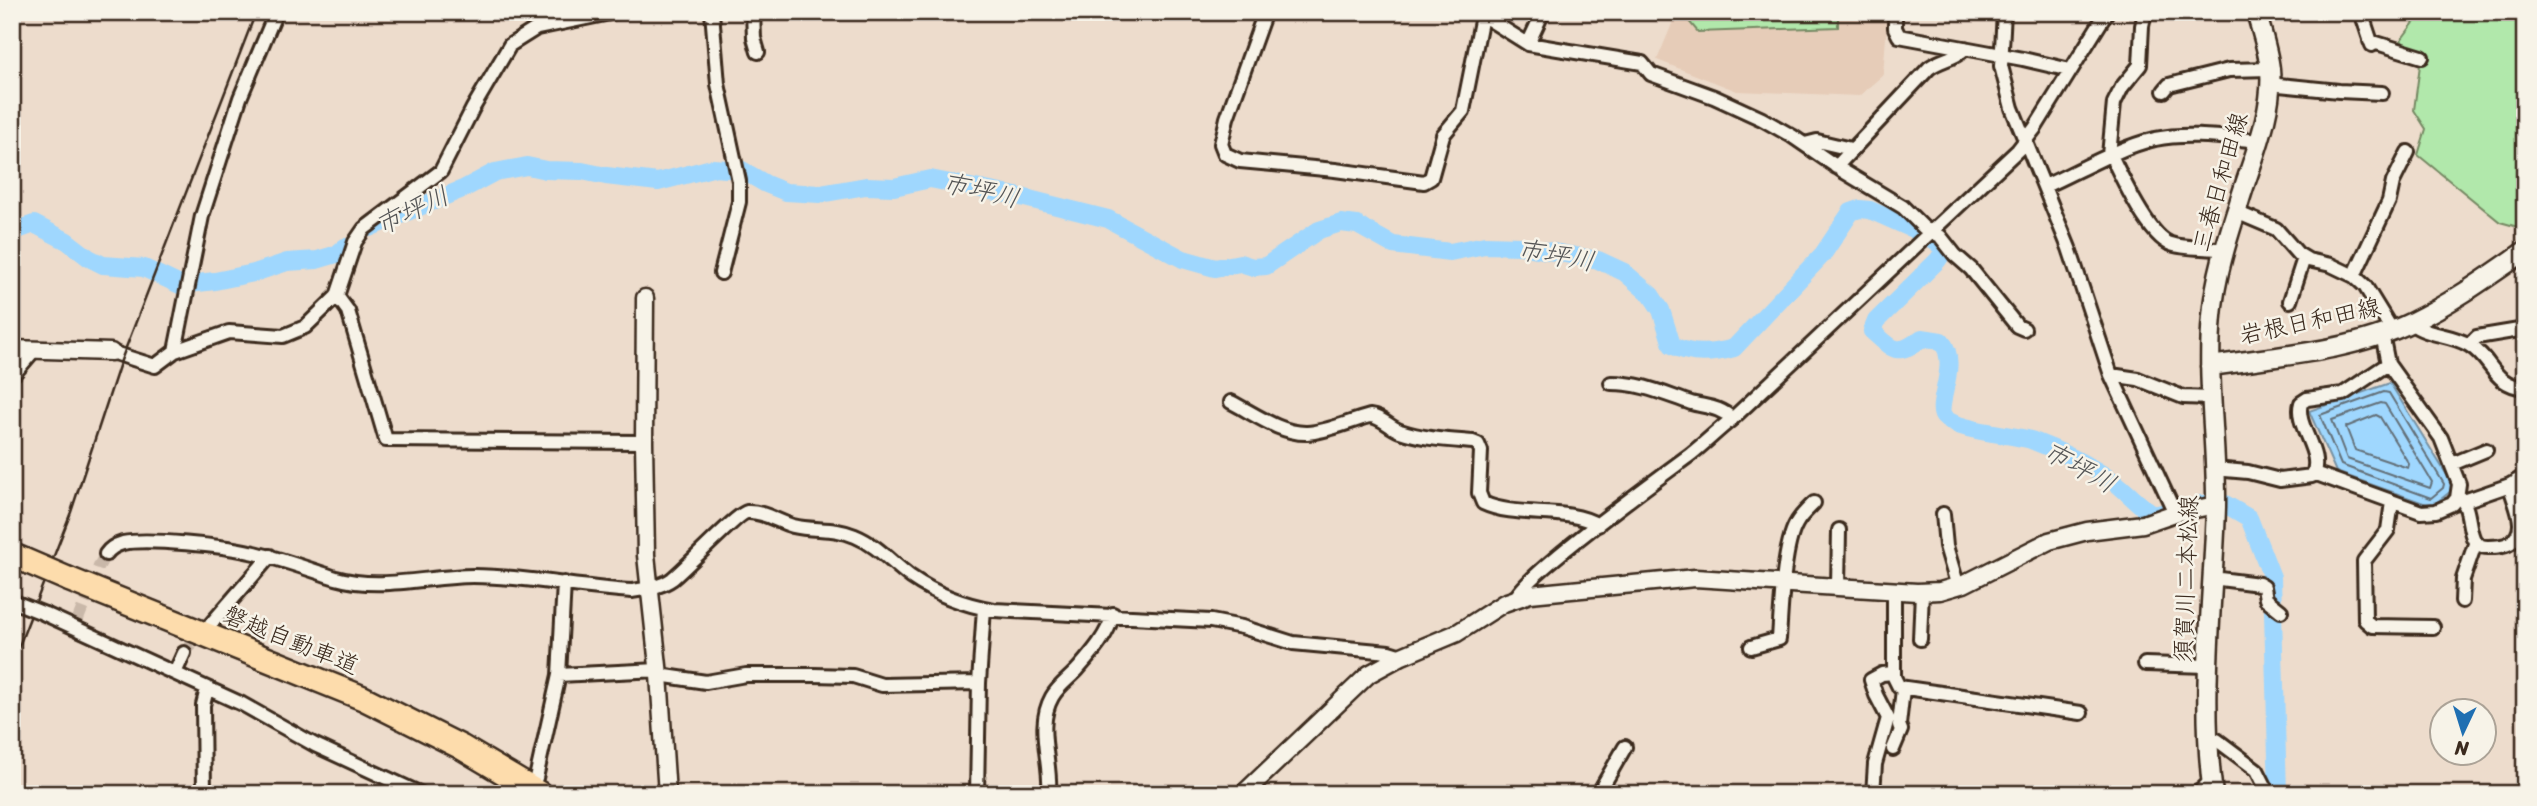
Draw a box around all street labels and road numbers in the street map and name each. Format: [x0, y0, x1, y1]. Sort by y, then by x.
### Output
street label: 三春日和田線 [2180, 107, 2260, 257]
street label: 岩根日和田線 [2235, 285, 2385, 357]
street label: 須賀川二本松線 [2162, 494, 2210, 664]
street label: 磐越自動車道 [216, 594, 366, 686]

